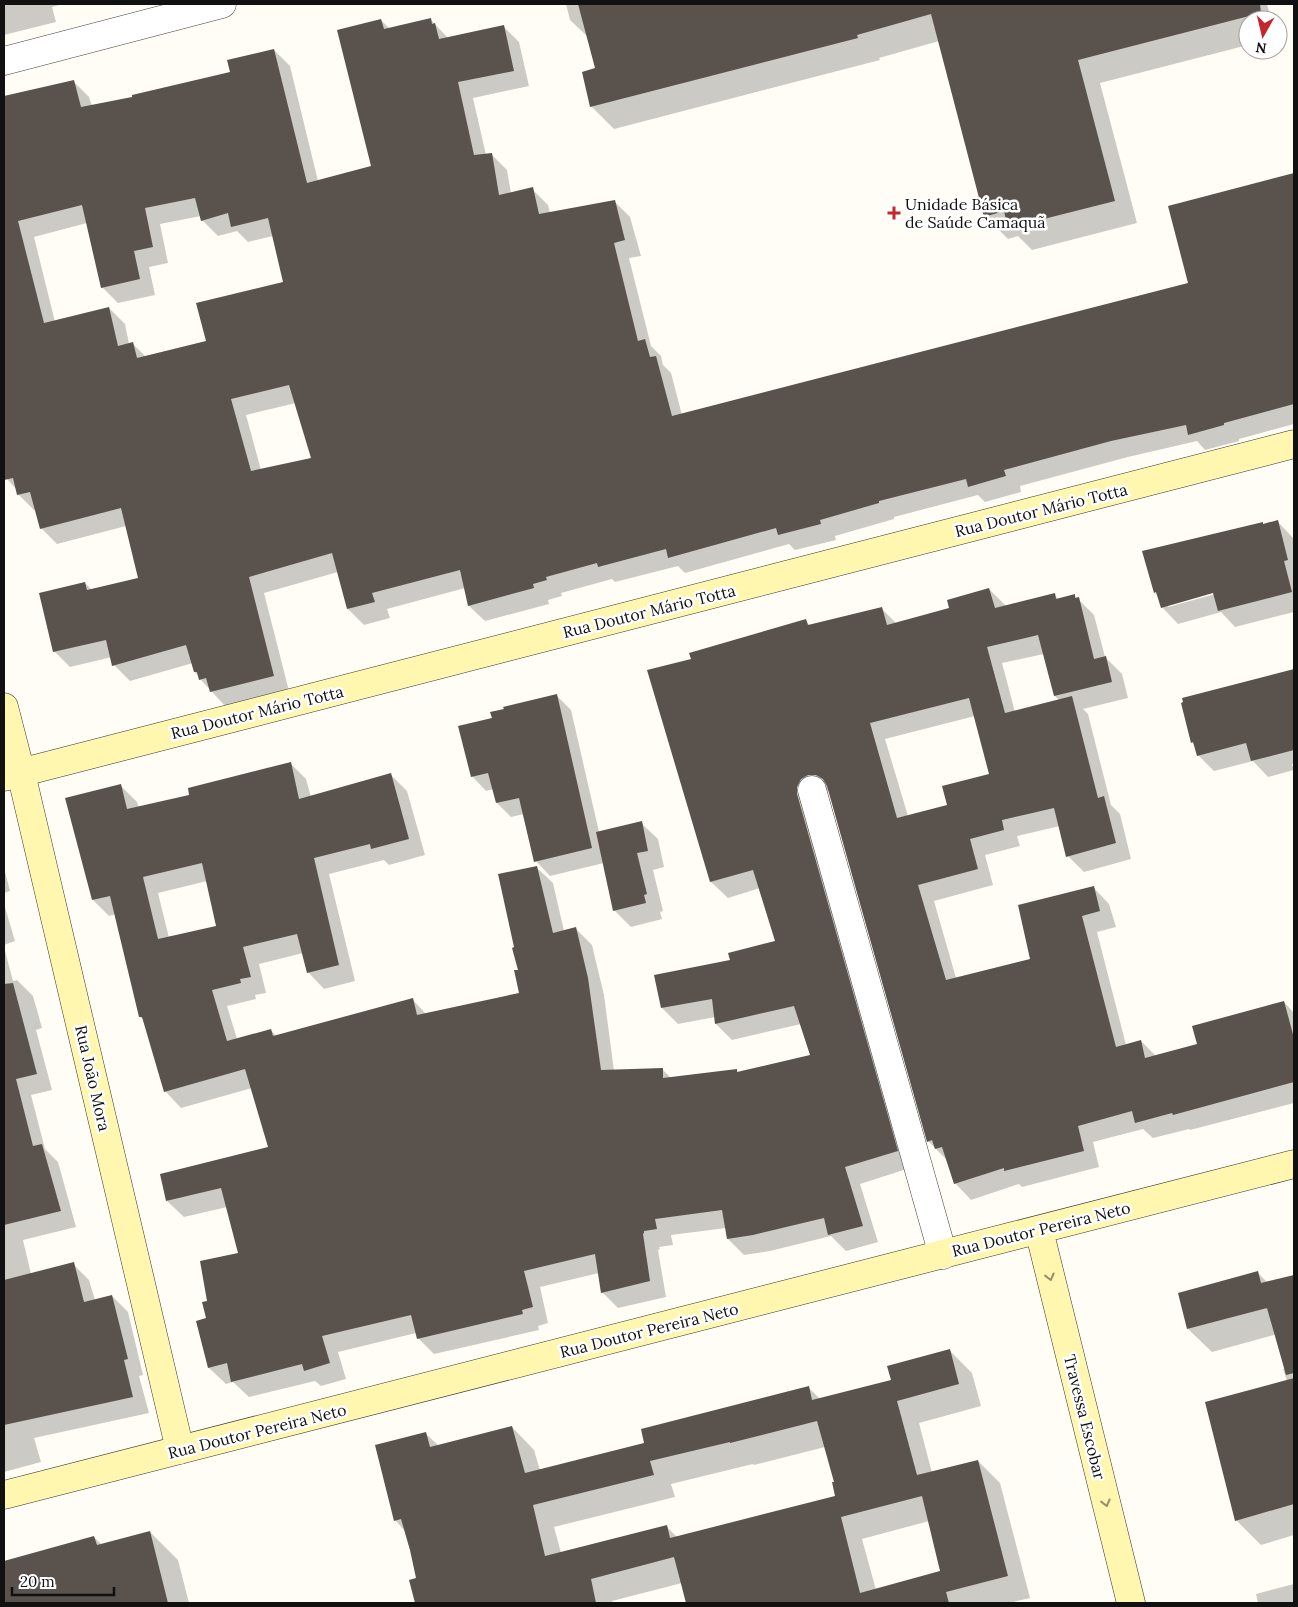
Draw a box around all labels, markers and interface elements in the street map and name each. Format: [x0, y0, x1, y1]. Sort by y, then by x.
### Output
north arrow [1238, 10, 1288, 60]
text: N [1254, 38, 1268, 58]
place label: Unidade Básica de Saúde Camaquã [905, 194, 1046, 232]
marker: Unidade Básica de Saúde Camaquã [887, 206, 901, 220]
street label: Rua Doutor Mário Totta [953, 479, 1129, 541]
street label: Rua Doutor Mário Totta [561, 580, 737, 642]
street label: Rua Doutor Mário Totta [169, 681, 345, 743]
street label: Rua João Mora [71, 1023, 115, 1133]
street label: Rua Doutor Pereira Neto [950, 1197, 1132, 1261]
one-way arrow [1044, 1273, 1055, 1282]
street label: Rua Doutor Pereira Neto [558, 1298, 740, 1362]
street label: Travessa Escobar [1060, 1352, 1110, 1482]
street label: Rua Doutor Pereira Neto [166, 1399, 348, 1463]
one-way arrow [1100, 1499, 1111, 1508]
scale bar [12, 1564, 115, 1596]
text: 20 m [20, 1572, 55, 1591]

